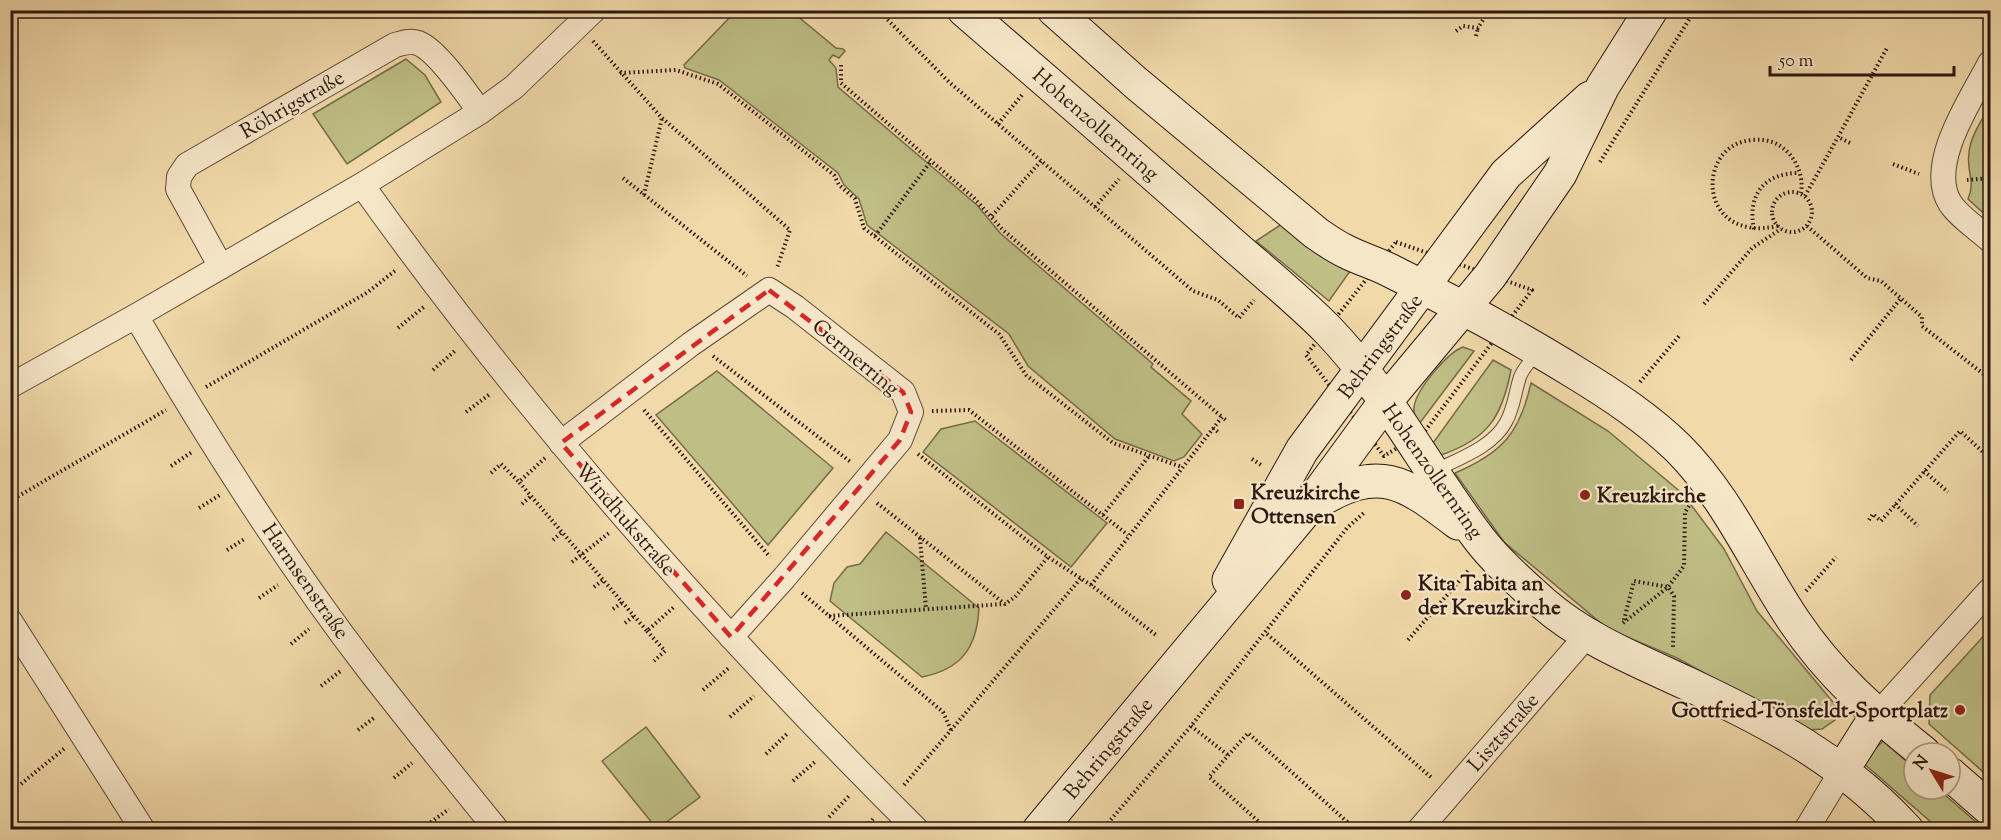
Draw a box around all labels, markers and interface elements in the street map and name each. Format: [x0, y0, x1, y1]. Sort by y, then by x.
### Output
scale bar [1770, 39, 1954, 77]
text: 50 m [1778, 49, 1814, 75]
street label: Hohenzollernring [1025, 62, 1165, 189]
street label: Röhrigstraße [235, 64, 351, 148]
street label: Behringstraße [1332, 288, 1431, 406]
street label: Germerring [804, 313, 905, 404]
street label: Hohenzollernring [1373, 398, 1489, 546]
street label: Windhukstraße [567, 457, 682, 584]
place label: Kreuzkirche Ottensen [1251, 479, 1360, 533]
place label: Kreuzkirche [1597, 482, 1706, 512]
marker: Kreuzkirche [1578, 488, 1592, 502]
marker: Kreuzkirche Ottensen [1232, 497, 1246, 511]
street label: Harmsenstraße [253, 518, 356, 646]
place label: Kita Tabita an der Kreuzkirche [1418, 570, 1561, 624]
marker: Kita Tabita an der Kreuzkirche [1399, 588, 1413, 602]
street label: Lisztstraße [1462, 687, 1547, 779]
street label: Behringstraße [1058, 692, 1161, 807]
place label: Gottfried-Tönsfeldt-Sportplatz [1671, 697, 1948, 727]
marker: Gottfried-Tönsfeldt-Sportplatz [1953, 703, 1967, 717]
north arrow [1902, 741, 1962, 801]
text: N [1909, 751, 1935, 775]

